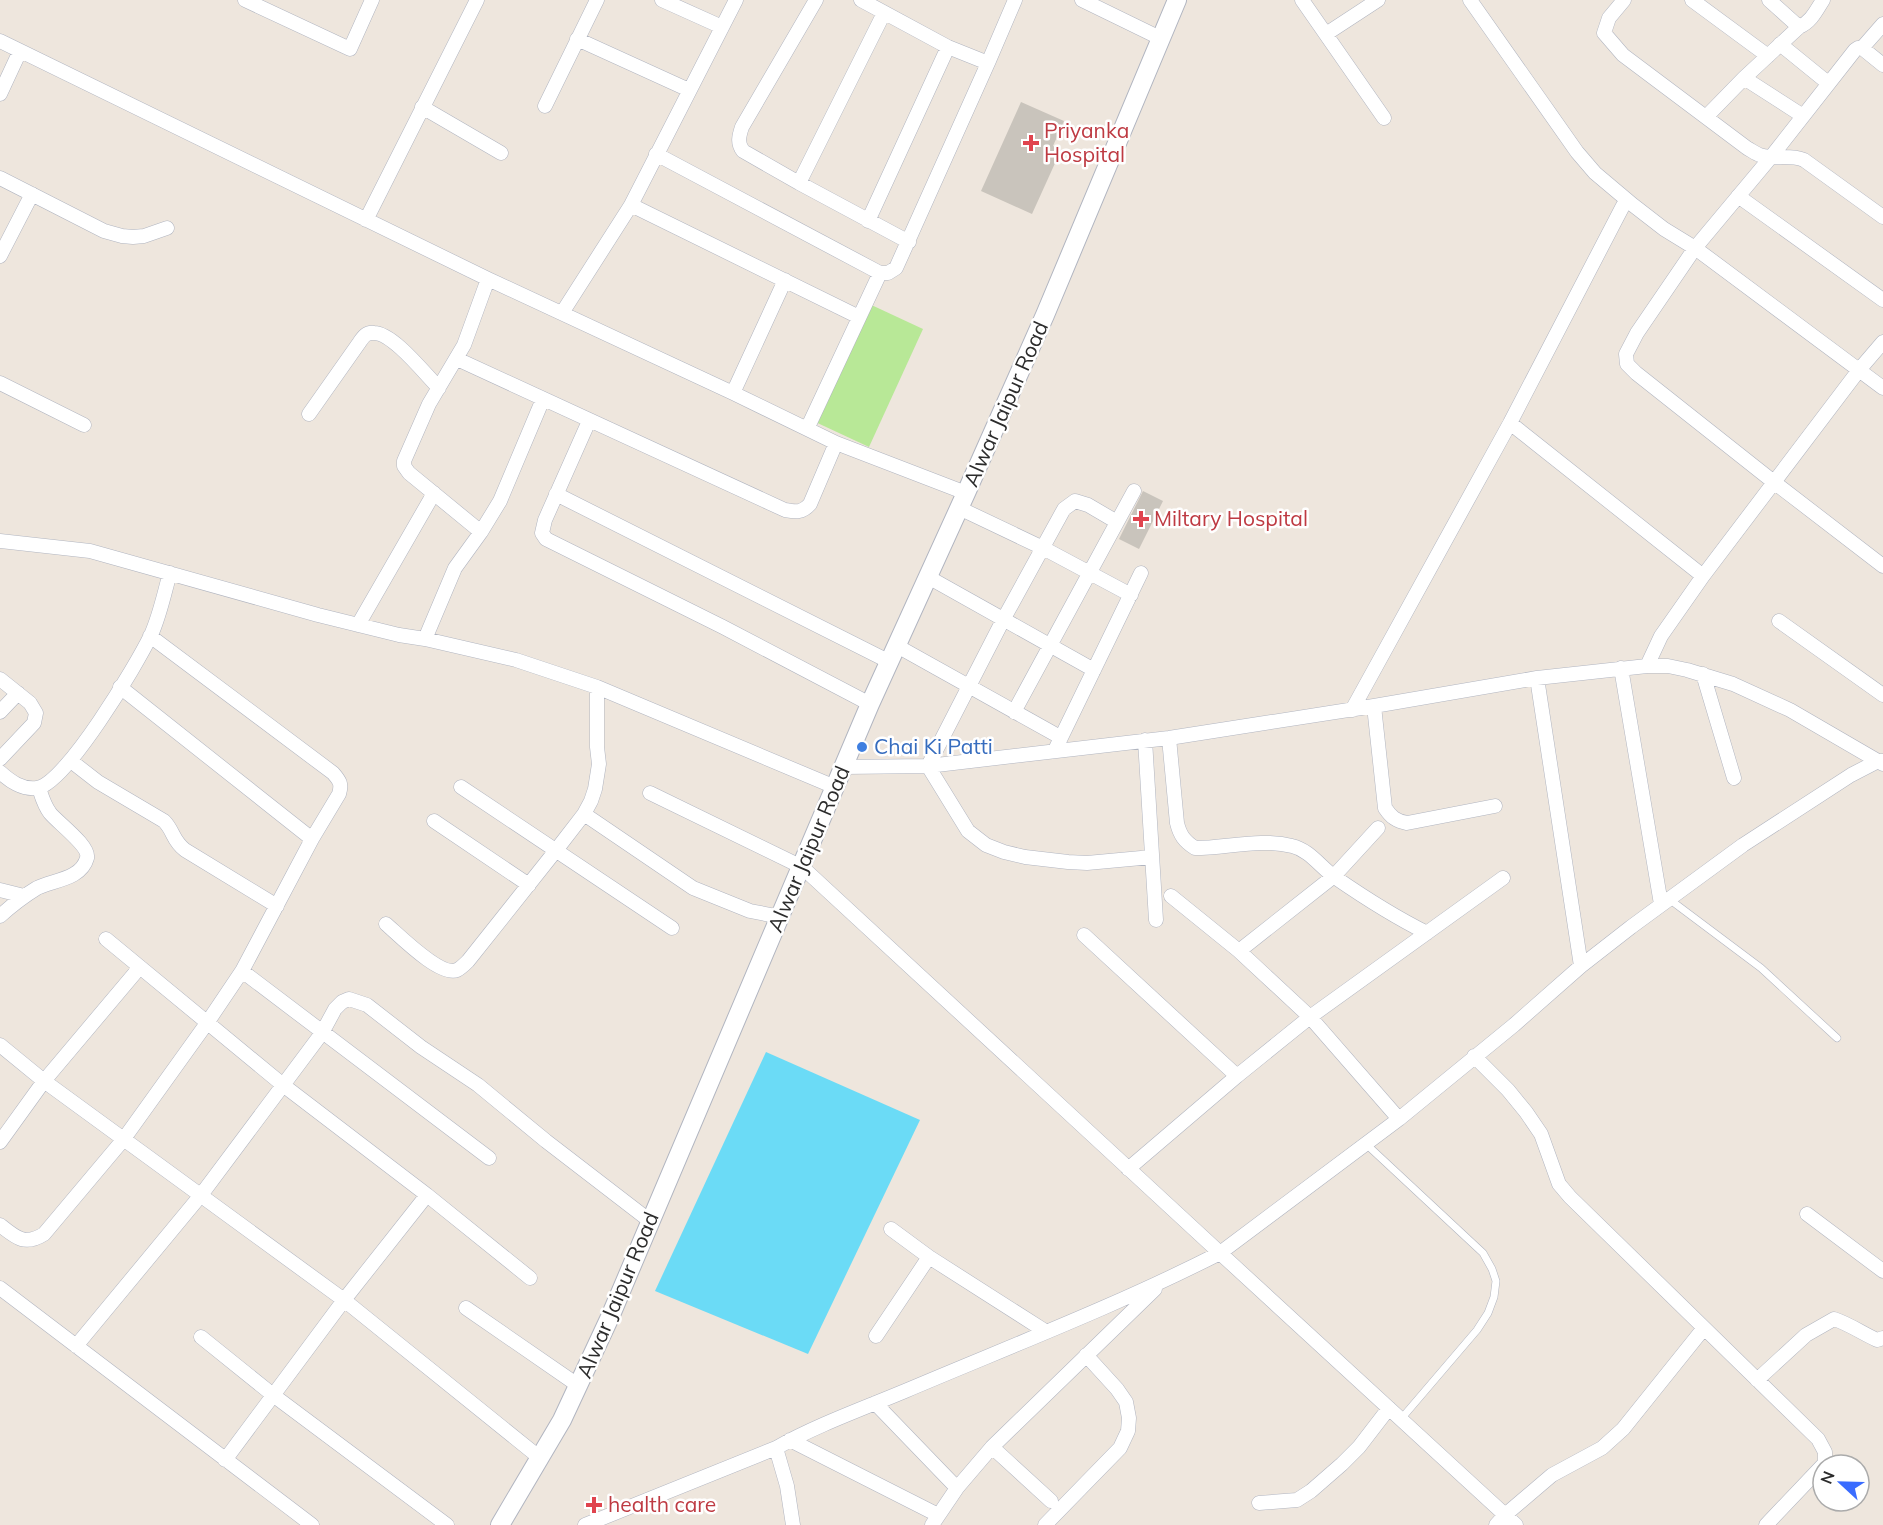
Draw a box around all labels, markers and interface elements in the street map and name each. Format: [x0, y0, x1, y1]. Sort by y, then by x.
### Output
place label: Priyanka Hospital [1044, 117, 1129, 167]
marker: Priyanka Hospital [1022, 134, 1040, 152]
street label: Alwar Jaipur Road [957, 317, 1053, 490]
place label: Miltary Hospital [1154, 505, 1308, 531]
marker: Miltary Hospital [1132, 510, 1150, 528]
place label: Chai Ki Patti [874, 733, 993, 759]
marker: Chai Ki Patti [855, 740, 869, 754]
street label: Alwar Jaipur Road [761, 762, 855, 936]
street label: Alwar Jaipur Road [570, 1208, 664, 1382]
north arrow [1811, 1453, 1871, 1513]
text: N [1816, 1468, 1839, 1487]
place label: health care [608, 1491, 716, 1517]
marker: health care [585, 1496, 603, 1514]

